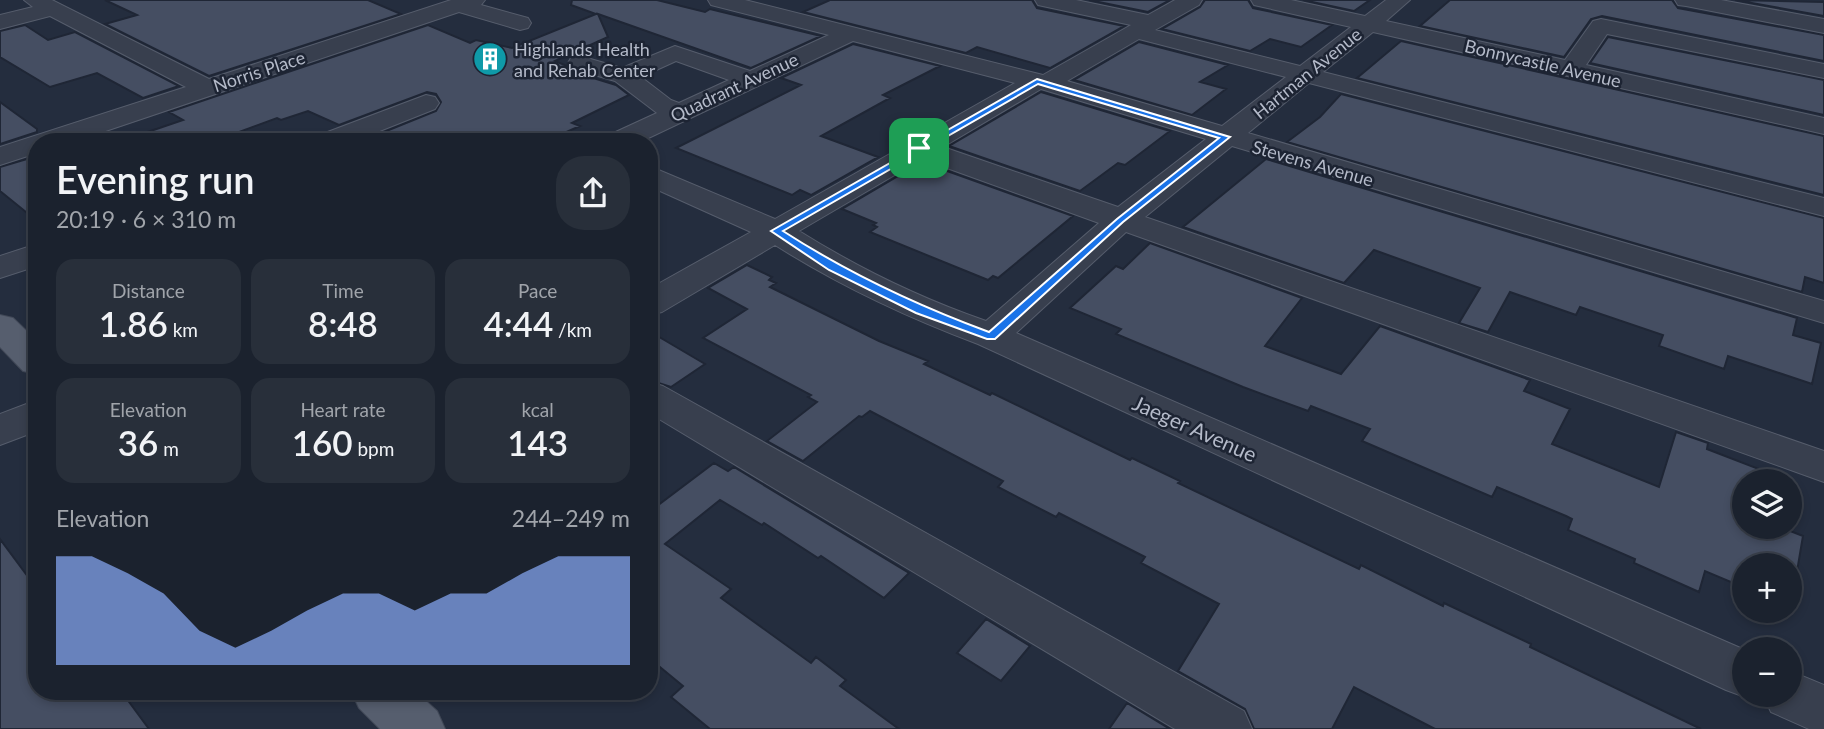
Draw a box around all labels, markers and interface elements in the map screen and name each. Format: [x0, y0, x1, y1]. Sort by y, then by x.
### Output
street label: Hartman Avenue [1248, 23, 1366, 123]
street label: Bonnycastle Avenue [1463, 34, 1623, 92]
place label: Highlands Health and Rehab Center [514, 38, 656, 81]
building icon: Highlands Health and Rehab Center [471, 40, 509, 78]
street label: Norris Place [210, 46, 308, 96]
street label: Quadrant Avenue [667, 48, 801, 126]
pin [889, 118, 949, 178]
icon: arrive [900, 129, 938, 167]
street label: Stevens Avenue [1250, 135, 1376, 191]
text: Evening run [56, 156, 255, 202]
button: share [556, 156, 630, 230]
text: 20:19 · 6 × 310 m [56, 205, 236, 233]
text: Distance [112, 279, 185, 302]
text: Time [322, 279, 364, 302]
text: Pace [518, 279, 557, 302]
text: 1.86 [99, 302, 168, 344]
text: 8:48 [308, 302, 378, 344]
text: 4:44 [483, 302, 553, 344]
text: km [168, 318, 198, 341]
text: /km [553, 318, 592, 341]
street label: Jaeger Avenue [1129, 389, 1261, 467]
text: Elevation [110, 398, 187, 421]
text: Heart rate [300, 398, 386, 421]
text: kcal [522, 398, 554, 421]
text: 36 [118, 421, 158, 463]
text: 160 [292, 421, 353, 463]
text: 143 [507, 421, 568, 463]
text: m [158, 437, 179, 460]
text: bpm [353, 437, 394, 460]
map controls [1732, 469, 1802, 707]
button: layers [1732, 469, 1802, 539]
text: Elevation [56, 504, 149, 532]
text: 244–249 m [512, 504, 630, 532]
button: + [1732, 553, 1802, 623]
button: − [1732, 637, 1802, 707]

